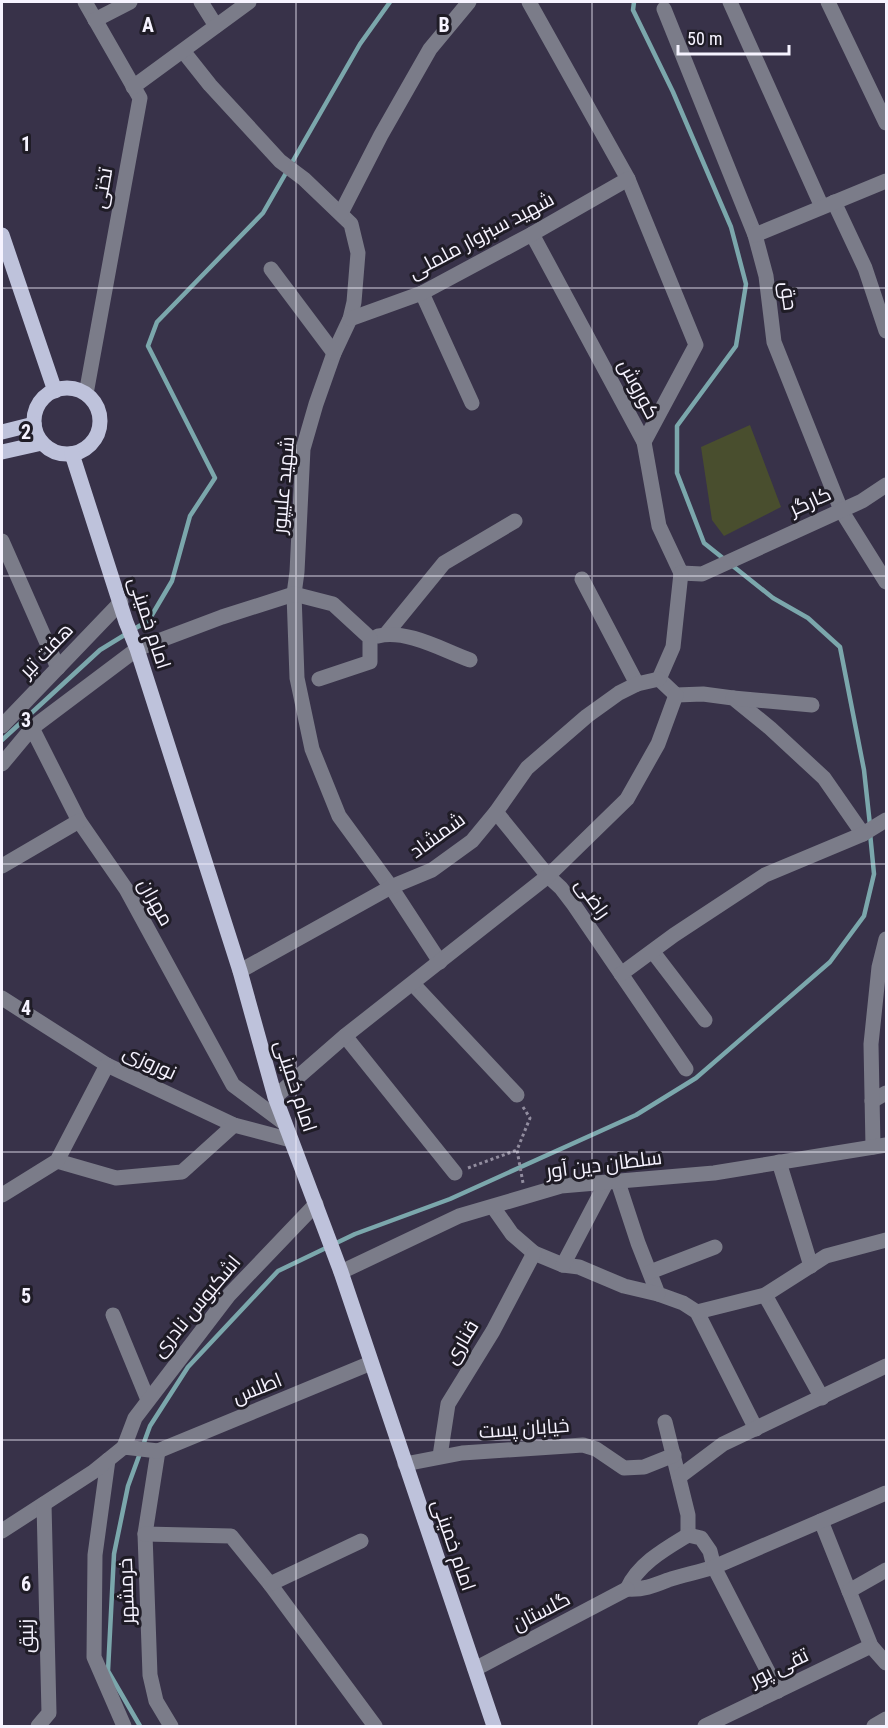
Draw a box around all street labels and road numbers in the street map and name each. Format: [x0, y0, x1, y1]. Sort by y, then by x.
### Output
street label: تختی [87, 165, 118, 210]
street label: شهید سبزوار ململی [404, 186, 559, 284]
street label: حق [774, 280, 803, 312]
street label: کوروش [612, 355, 665, 424]
street label: شهید علیپور [267, 435, 300, 536]
street label: کارگر [784, 481, 835, 521]
street label: امام خمینی [122, 574, 176, 673]
street label: هفت تیر [13, 618, 78, 683]
street label: شمشاد [405, 807, 469, 863]
street label: راضی [569, 873, 616, 924]
street label: مهران [132, 874, 179, 930]
street label: امام خمینی [268, 1037, 322, 1136]
street label: نوروزی [119, 1039, 181, 1086]
street label: سلطان دین آور [544, 1145, 663, 1184]
street label: اشکبوس نادری [146, 1250, 246, 1362]
street label: قناری [439, 1316, 484, 1369]
street label: اطلس [229, 1367, 286, 1410]
street label: خیابان پست [478, 1413, 570, 1444]
street label: امام خمینی [425, 1496, 481, 1595]
street label: خرمشهر [113, 1557, 140, 1626]
street label: گلستان [508, 1586, 575, 1637]
street label: زنبق [14, 1619, 39, 1653]
street label: تقی پور [745, 1642, 813, 1693]

